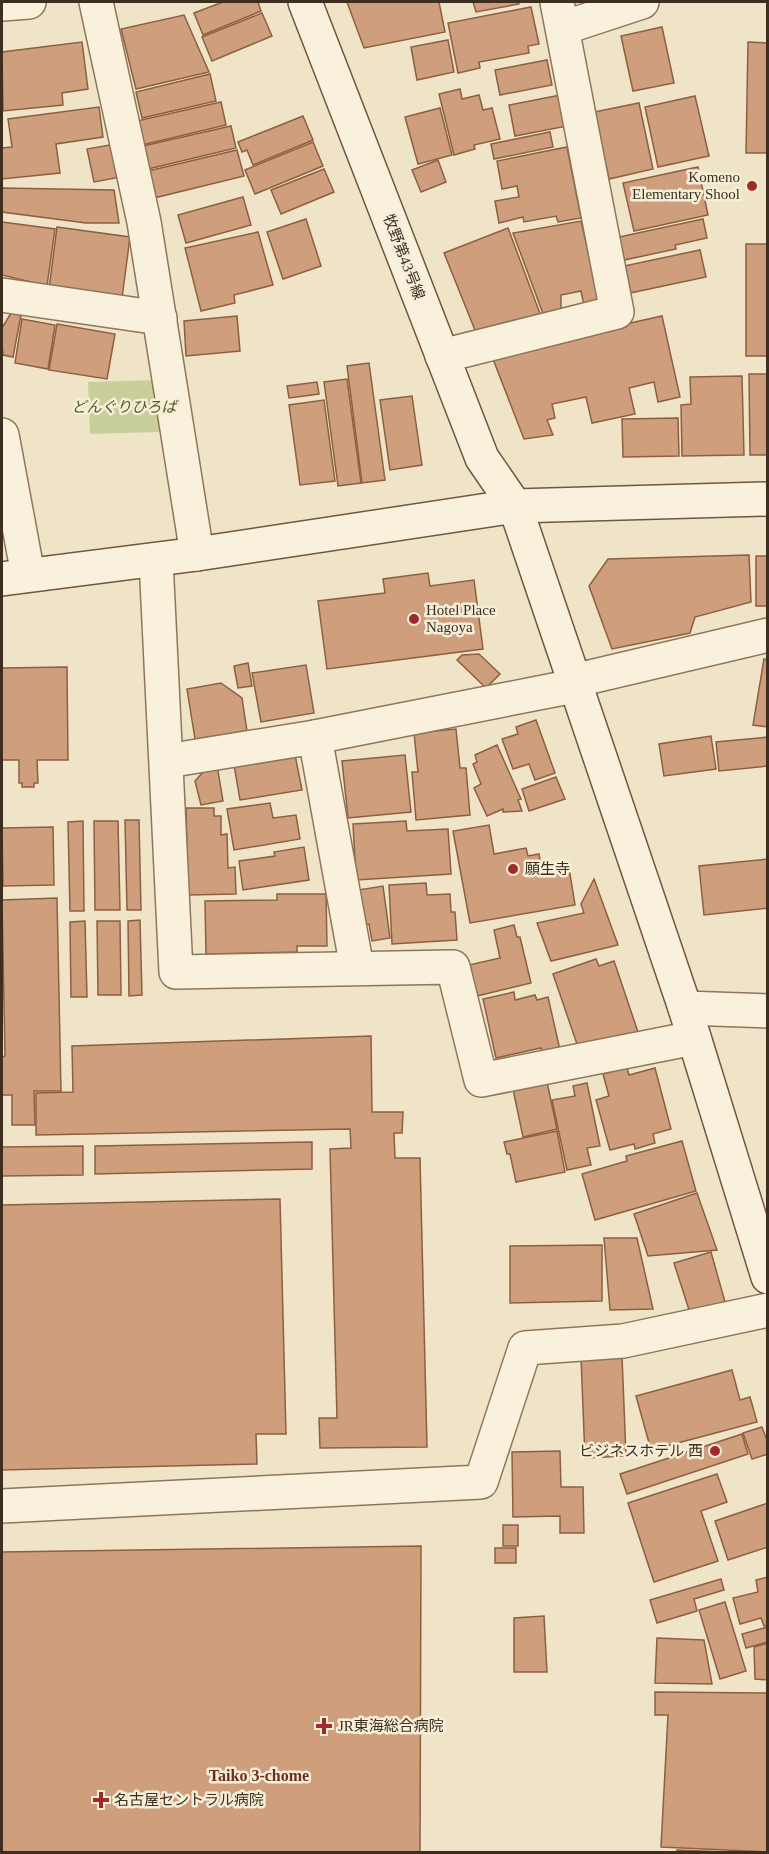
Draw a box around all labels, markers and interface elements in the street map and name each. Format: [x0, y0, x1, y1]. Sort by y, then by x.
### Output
place label: Komeno Elementary Shool [632, 169, 740, 202]
marker: Komeno Elementary Shool [745, 179, 759, 193]
street label: 牧野第43号線 [380, 212, 429, 302]
park label: どんぐりひろば [71, 399, 179, 415]
place label: Hotel Place Nagoya [426, 602, 496, 635]
marker: Hotel Place Nagoya [407, 612, 421, 626]
place label: 願生寺 [525, 861, 570, 877]
marker: 願生寺 [506, 862, 520, 876]
place label: ビジネスホテル 西 [579, 1443, 703, 1459]
marker: ビジネスホテル 西 [708, 1444, 722, 1458]
marker: JR東海総合病院 [315, 1717, 333, 1735]
place label: JR東海総合病院 [338, 1718, 444, 1734]
district label: Taiko 3-chome [209, 1767, 309, 1784]
marker: 名古屋セントラル病院 [92, 1791, 110, 1809]
place label: 名古屋セントラル病院 [114, 1792, 264, 1808]

